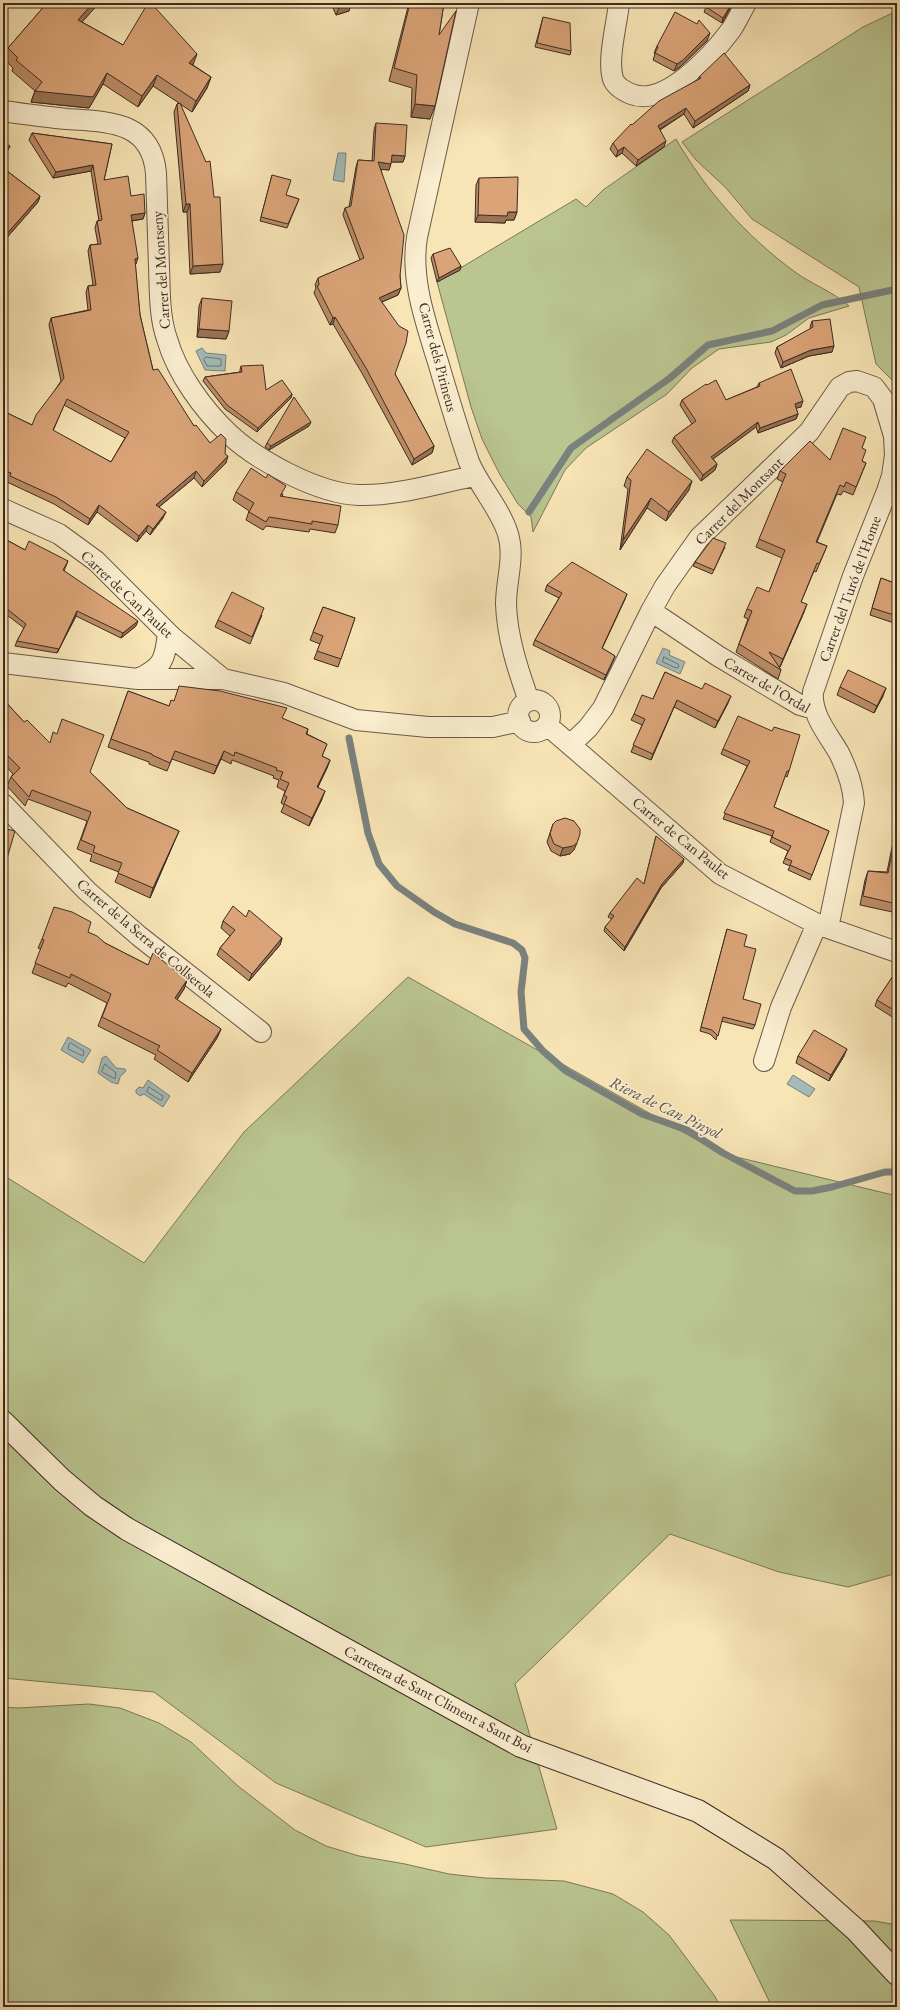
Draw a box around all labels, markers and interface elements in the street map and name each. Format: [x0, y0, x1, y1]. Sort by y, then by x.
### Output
street label: Carrer del Montseny [147, 210, 174, 330]
street label: Carrer dels Pirineus [415, 300, 462, 414]
street label: Carrer del Montsant [690, 452, 787, 549]
street label: Carrer del Turó de l'Home [814, 513, 885, 664]
street label: Carrer de Can Paulet [77, 546, 178, 642]
street label: Carrer de l'Ordal [720, 652, 814, 717]
street label: Carrer de Can Paulet [629, 792, 734, 883]
street label: Carrer de la Serra de Collserola [73, 874, 220, 1001]
water label: Riera de Can Pinyol [606, 1071, 726, 1144]
street label: Carretera de Sant Climent a Sant Boi [341, 1641, 536, 1757]

